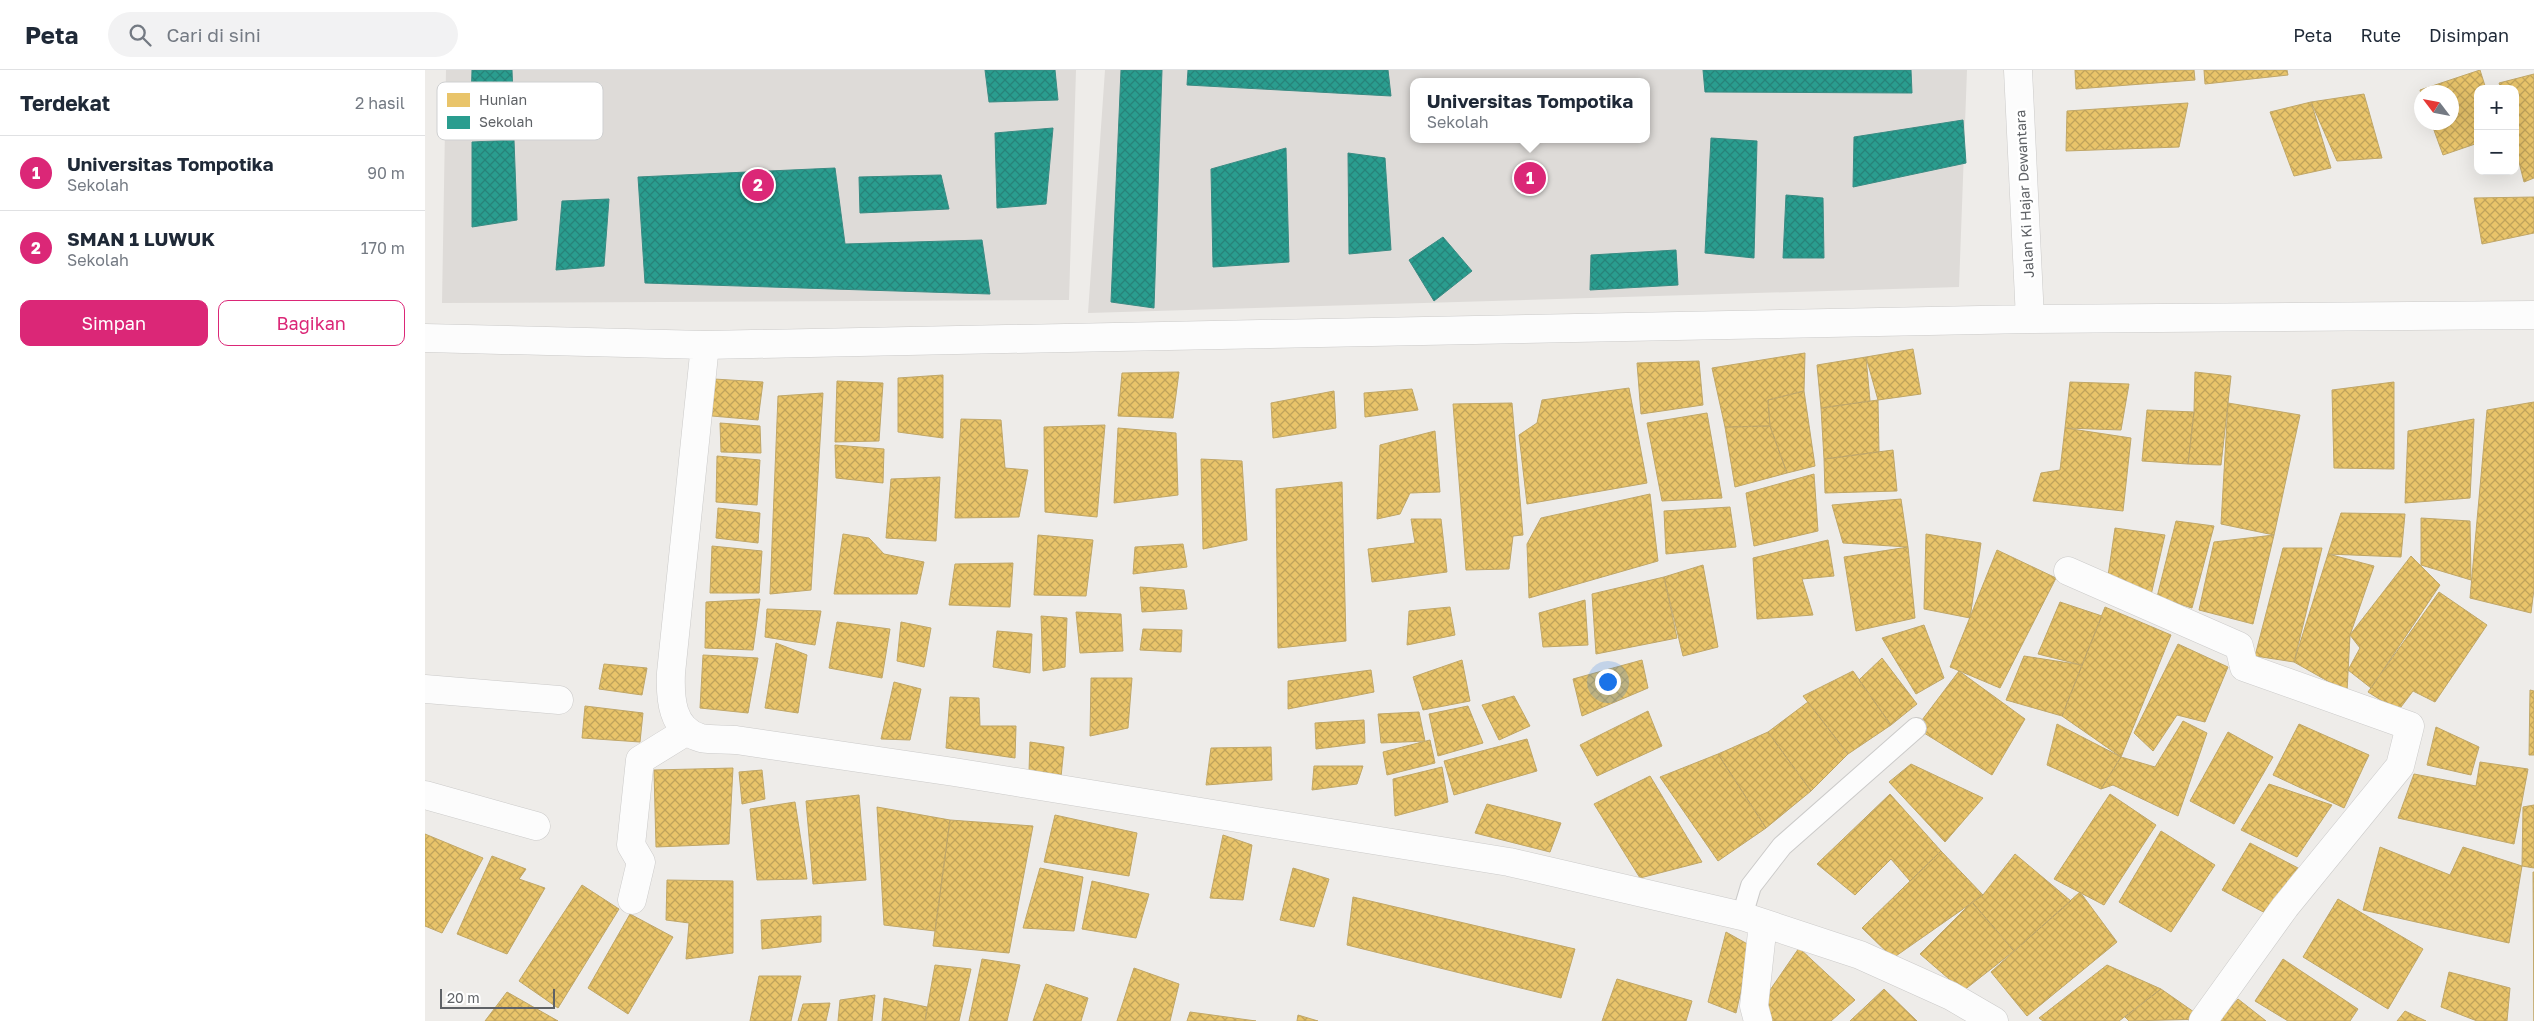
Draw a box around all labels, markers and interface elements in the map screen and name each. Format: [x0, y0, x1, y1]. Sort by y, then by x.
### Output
search box [108, 12, 458, 57]
text: Peta [25, 20, 78, 49]
icon: search [126, 21, 154, 49]
text: Cari di sini [166, 23, 261, 46]
text: Peta [2293, 24, 2333, 46]
text: Rute [2361, 24, 2401, 46]
text: Disimpan [2429, 24, 2509, 46]
popup [1410, 78, 1650, 143]
legend [437, 82, 603, 140]
north arrow [2414, 85, 2459, 130]
map controls [2474, 85, 2519, 175]
button: + [2474, 85, 2519, 130]
text: Universitas Tompotika [1427, 89, 1633, 112]
text: Terdekat [20, 90, 110, 116]
text: Hunian [479, 91, 527, 108]
text: 2 hasil [355, 93, 405, 113]
street label: Jalan Ki Hajar Dewantara [2011, 110, 2037, 278]
text: Sekolah [1427, 112, 1489, 132]
text: Sekolah [479, 113, 533, 130]
button: − [2474, 130, 2519, 175]
text: Universitas Tompotika [67, 152, 274, 175]
pin: 1 [1514, 159, 1546, 197]
text: 1 [32, 163, 40, 183]
text: 90 m [367, 163, 405, 183]
pin: 2 [742, 166, 774, 204]
text: Sekolah [67, 175, 129, 195]
text: SMAN 1 LUWUK [67, 227, 215, 250]
text: 2 [31, 238, 41, 258]
text: 170 m [361, 238, 405, 258]
text: Sekolah [67, 250, 129, 270]
button: Simpan [20, 300, 208, 346]
button: Bagikan [218, 300, 405, 346]
your location [1595, 669, 1621, 695]
scale bar [440, 986, 555, 1009]
text: 20 m [447, 989, 480, 1006]

